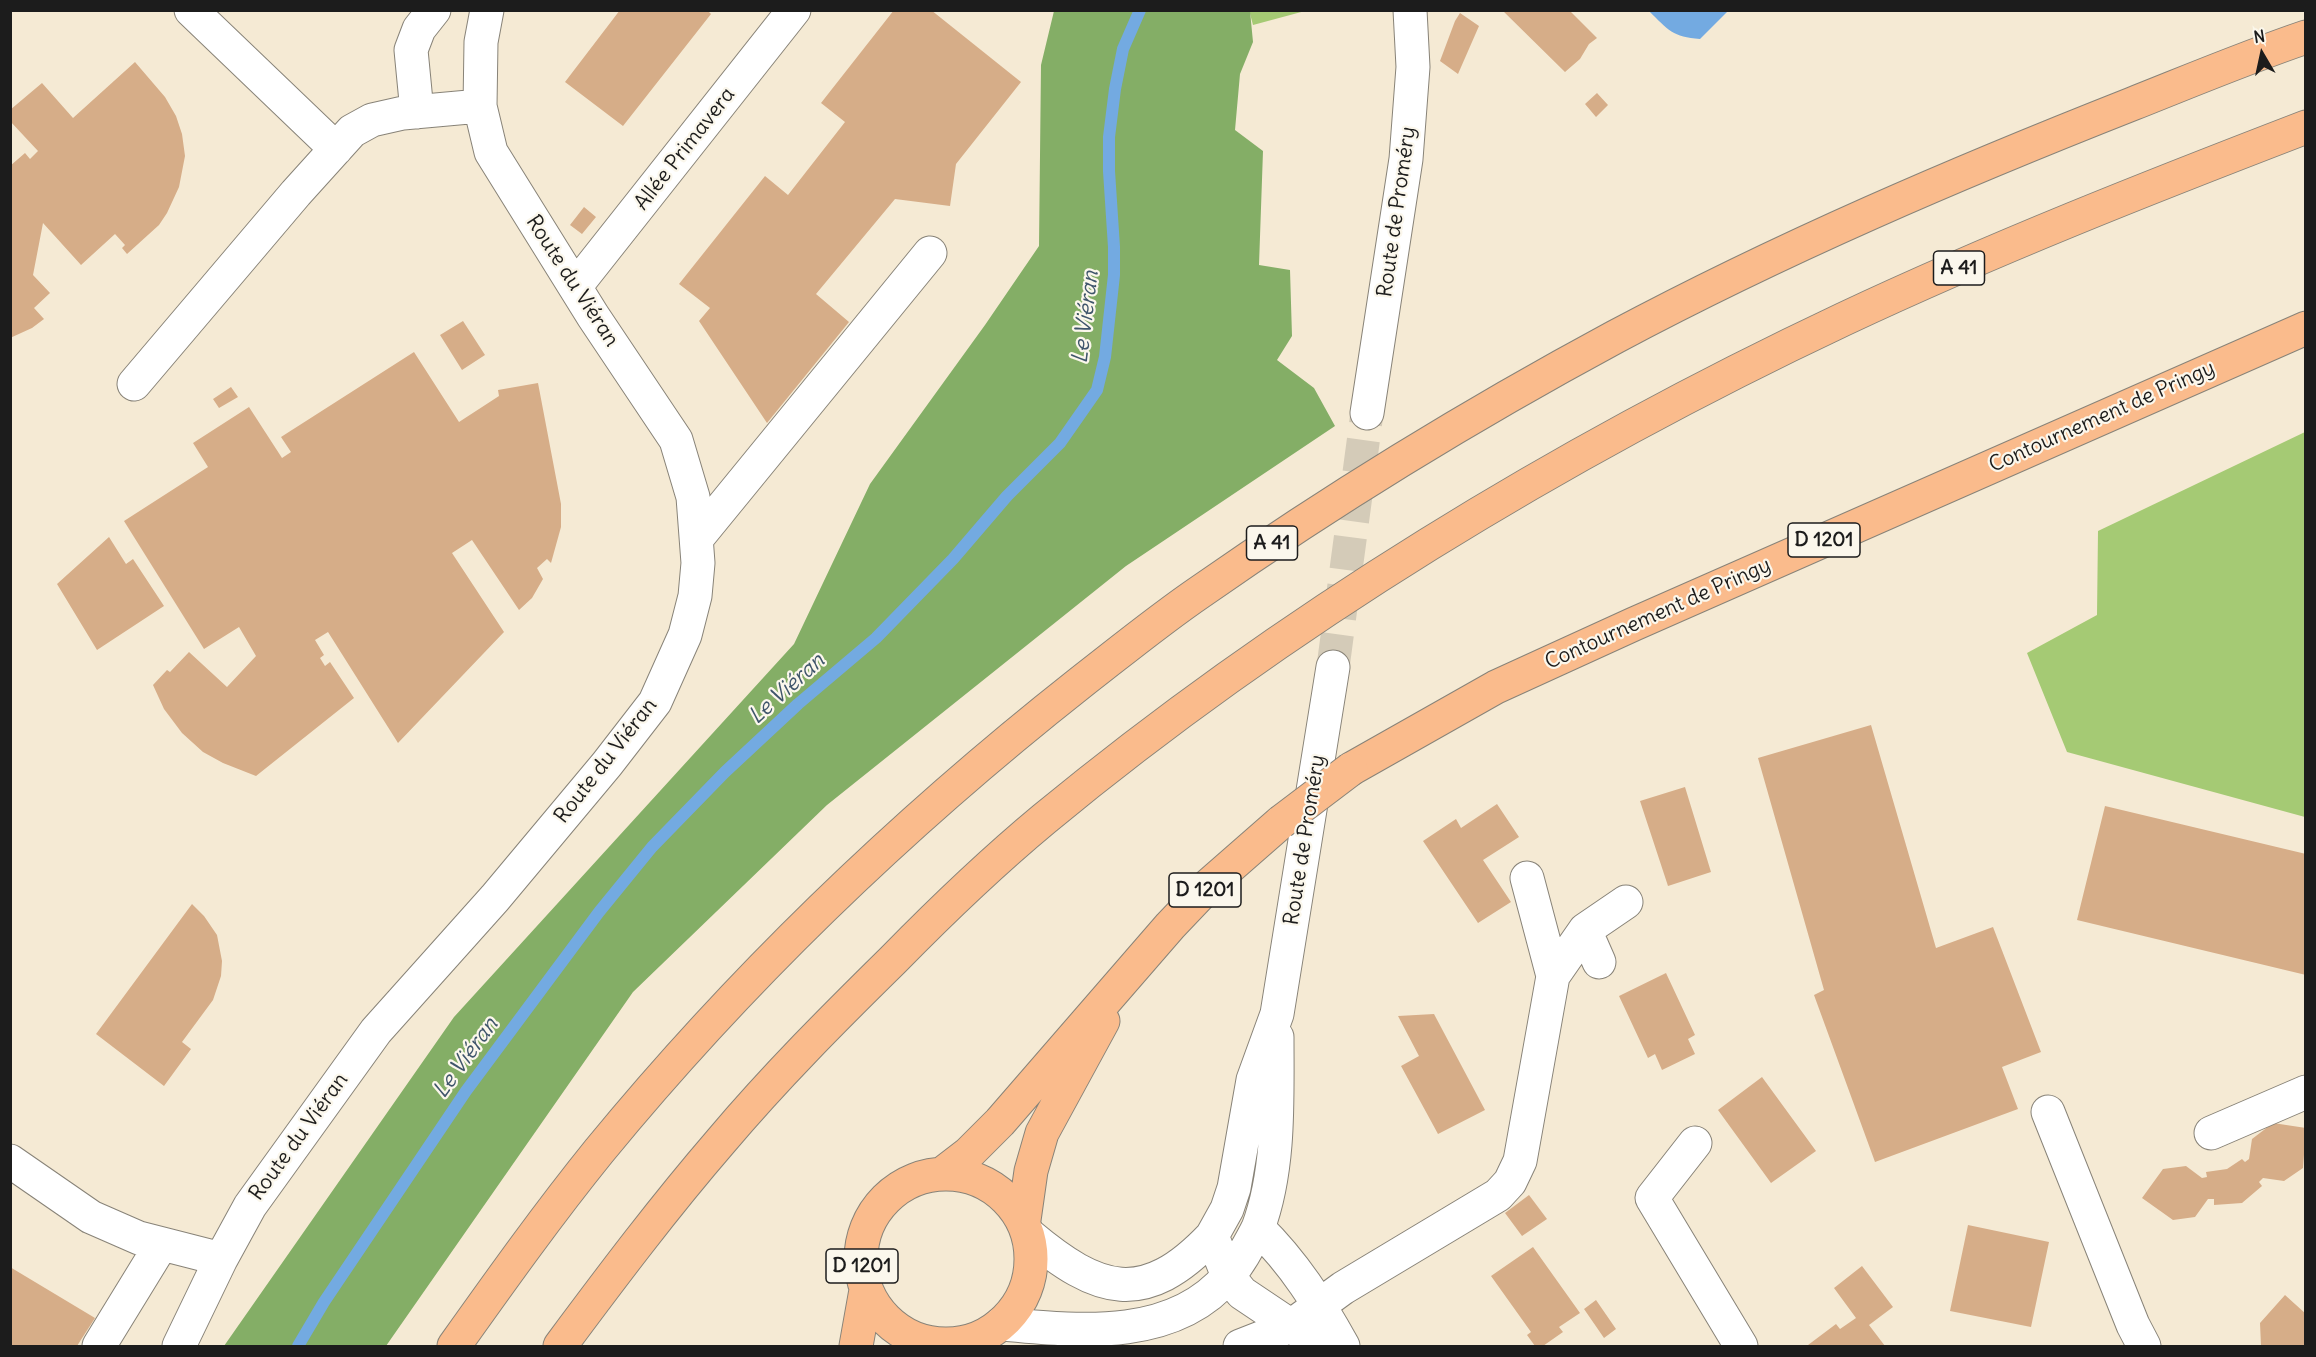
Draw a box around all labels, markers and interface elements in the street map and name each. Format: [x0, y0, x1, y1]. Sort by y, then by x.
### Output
north arrow [2232, 24, 2292, 84]
text: N [2252, 25, 2266, 47]
street label: Allée Primavera [629, 83, 741, 215]
street label: Route de Proméry [1373, 125, 1421, 299]
street label: Route du Viéran [520, 211, 624, 351]
road number: A 41 [1934, 251, 1984, 285]
water label: Le Viéran [1067, 269, 1105, 365]
street label: Contournement de Pringy [1985, 356, 2219, 478]
road number: D 1201 [1788, 523, 1860, 557]
road number: A 41 [1246, 526, 1298, 560]
street label: Contournement de Pringy [1541, 553, 1775, 675]
water label: Le Viéran [744, 648, 830, 730]
street label: Route du Viéran [549, 693, 663, 829]
street label: Route de Proméry [1279, 753, 1331, 927]
road number: D 1201 [1169, 873, 1241, 907]
water label: Le Viéran [428, 1013, 504, 1103]
street label: Route du Viéran [244, 1068, 354, 1206]
road number: D 1201 [826, 1249, 898, 1283]

